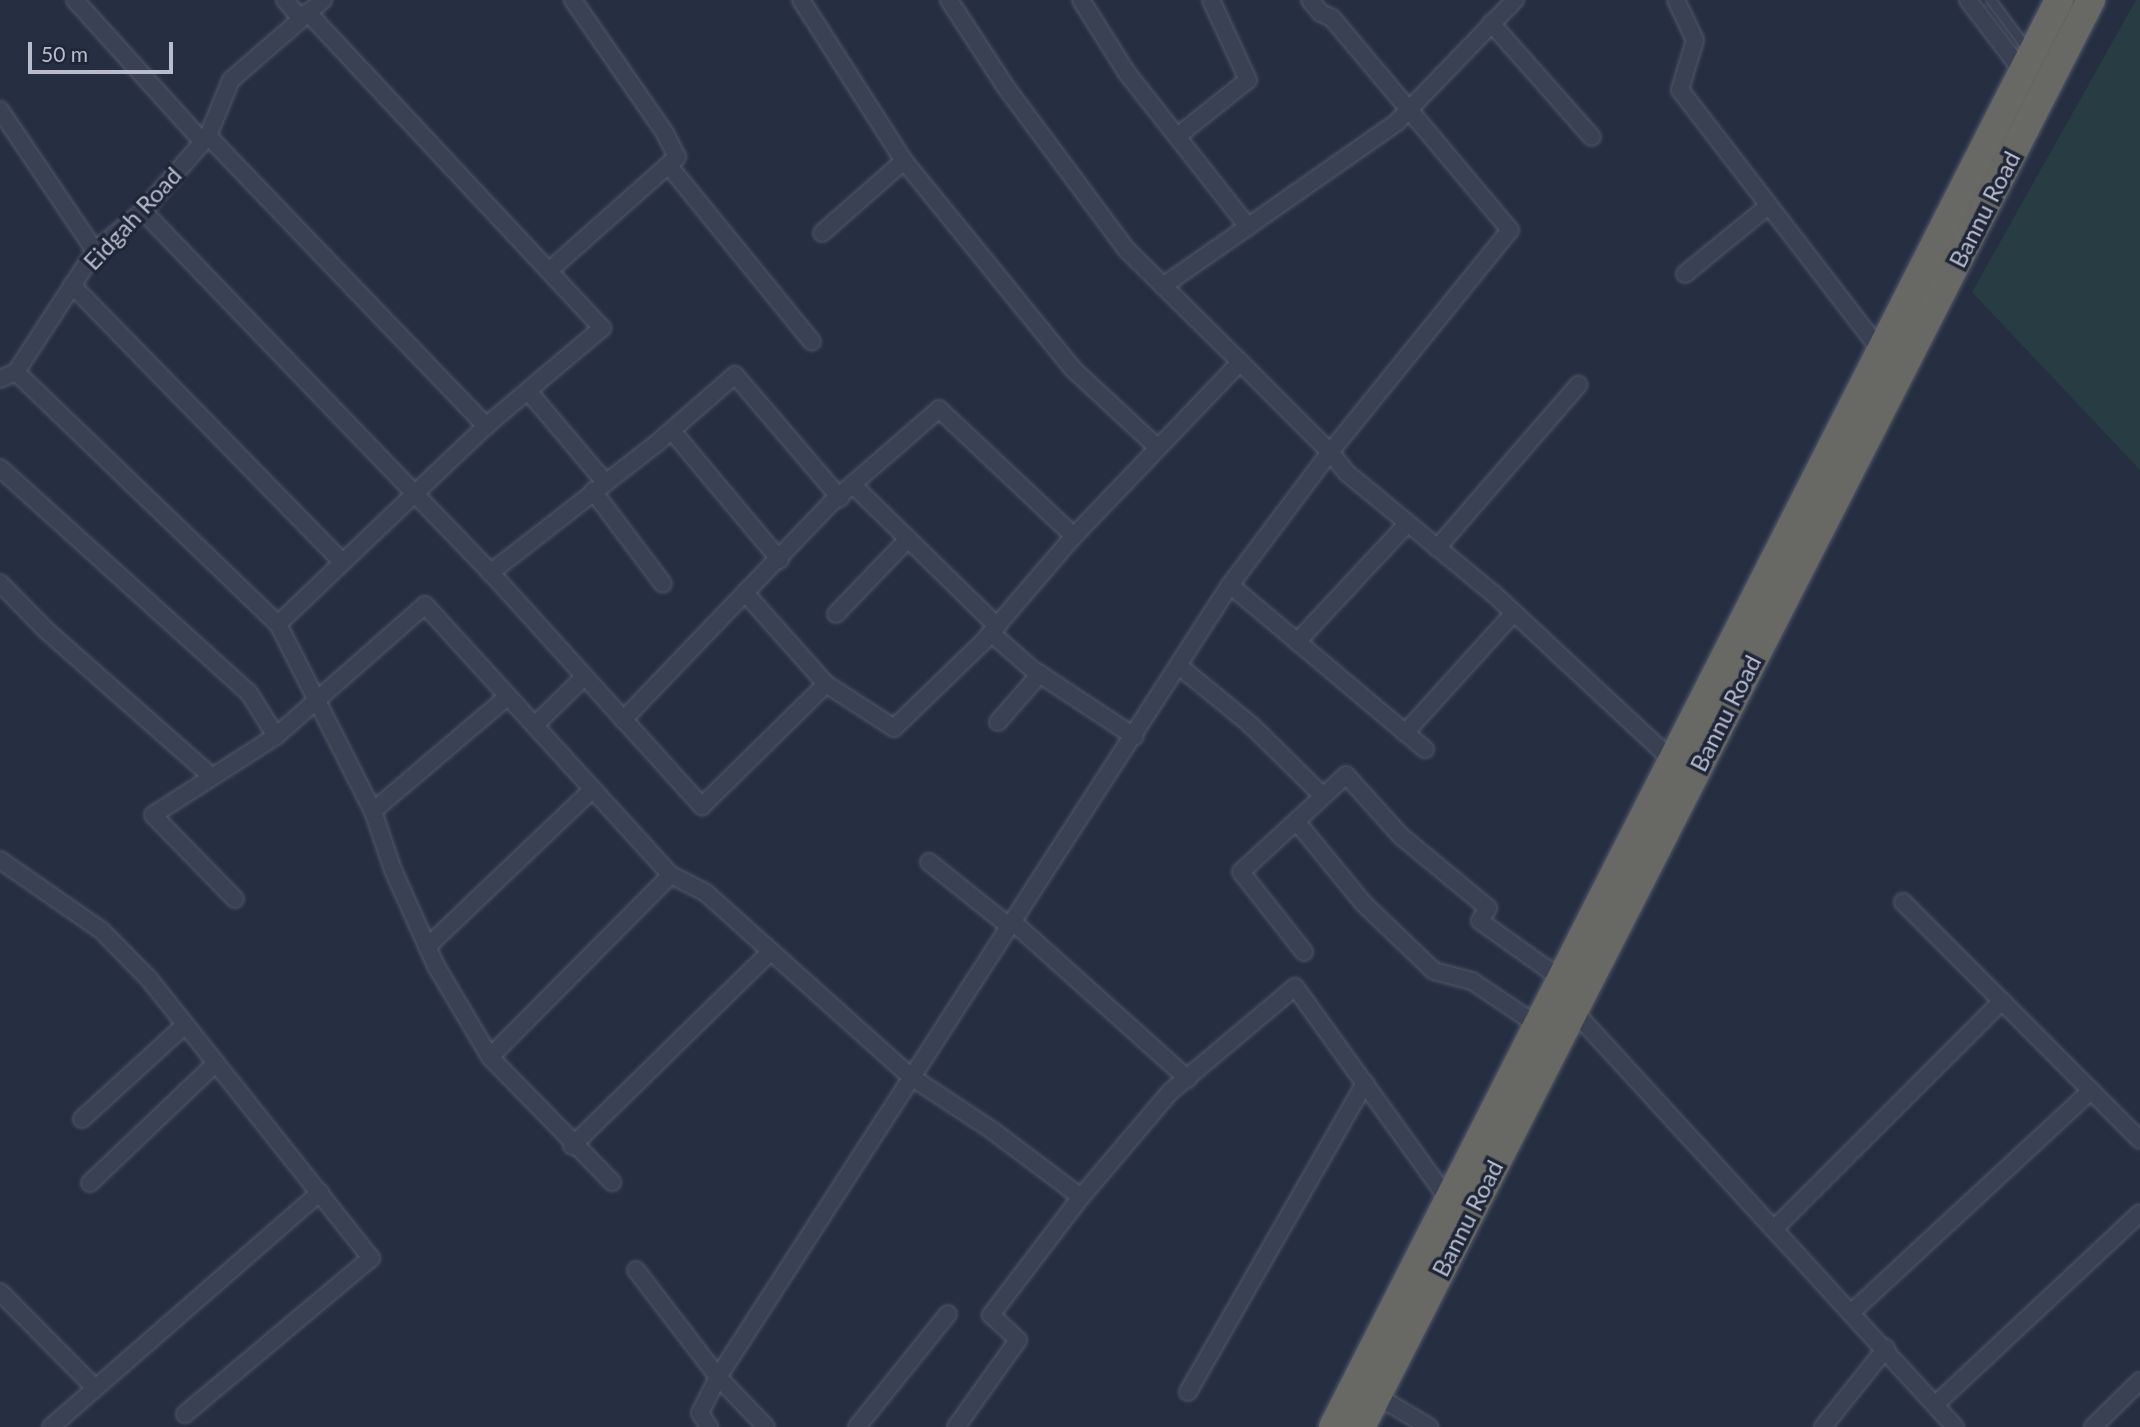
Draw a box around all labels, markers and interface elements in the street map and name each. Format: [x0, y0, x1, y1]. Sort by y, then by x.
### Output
scale bar [32, 28, 177, 72]
text: 50 m [41, 41, 88, 66]
street label: Bannu Road [1942, 146, 2026, 272]
street label: Eidgah Road [77, 161, 187, 275]
street label: Bannu Road [1683, 650, 1767, 776]
street label: Bannu Road [1425, 1155, 1509, 1281]

